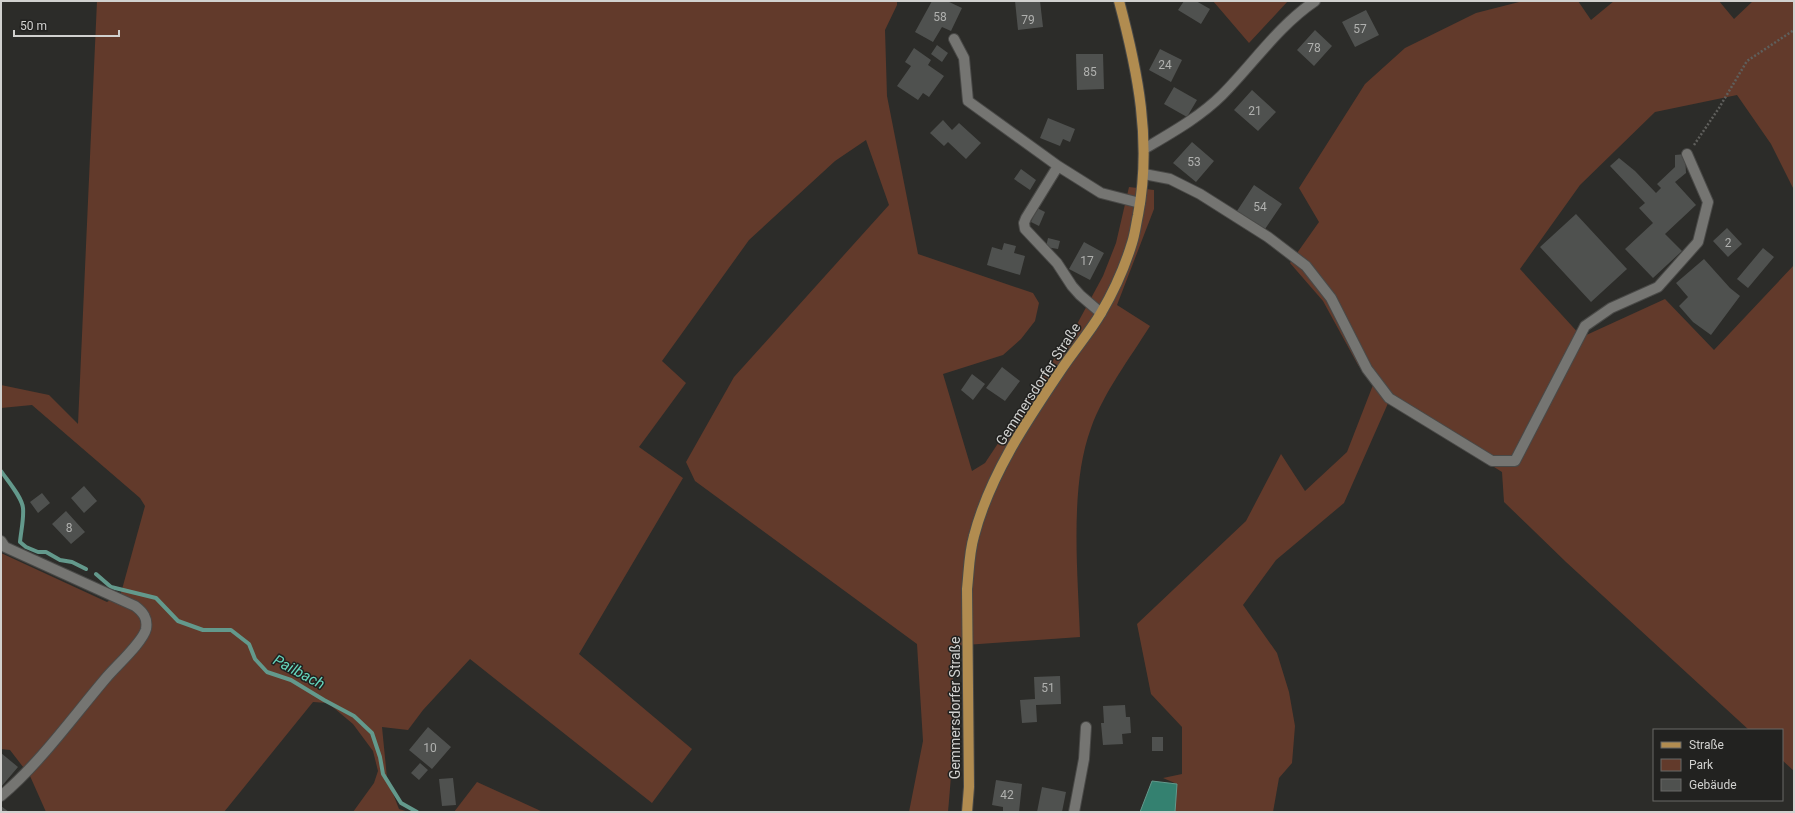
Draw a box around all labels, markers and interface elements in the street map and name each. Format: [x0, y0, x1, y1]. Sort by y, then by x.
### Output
house number: 58 [933, 10, 947, 24]
scale bar [14, 12, 119, 38]
house number: 79 [1021, 13, 1035, 27]
text: 50 m [20, 19, 47, 33]
house number: 57 [1353, 22, 1367, 36]
house number: 78 [1307, 41, 1321, 55]
house number: 24 [1158, 58, 1172, 72]
house number: 85 [1083, 65, 1097, 79]
house number: 21 [1248, 104, 1262, 118]
house number: 53 [1187, 155, 1201, 169]
house number: 54 [1253, 200, 1267, 214]
house number: 2 [1725, 236, 1732, 250]
house number: 17 [1080, 254, 1094, 268]
street label: Gemmersdorfer Straße [992, 320, 1084, 448]
house number: 8 [66, 521, 73, 535]
street label: Gemmersdorfer Straße [947, 637, 963, 779]
water label: Pailbach [270, 651, 328, 693]
house number: 51 [1041, 681, 1055, 695]
legend [1653, 729, 1783, 801]
text: Straße [1689, 738, 1724, 752]
house number: 10 [423, 741, 437, 755]
text: Park [1689, 758, 1714, 772]
text: Gebäude [1689, 778, 1737, 792]
house number: 42 [1000, 788, 1014, 802]

